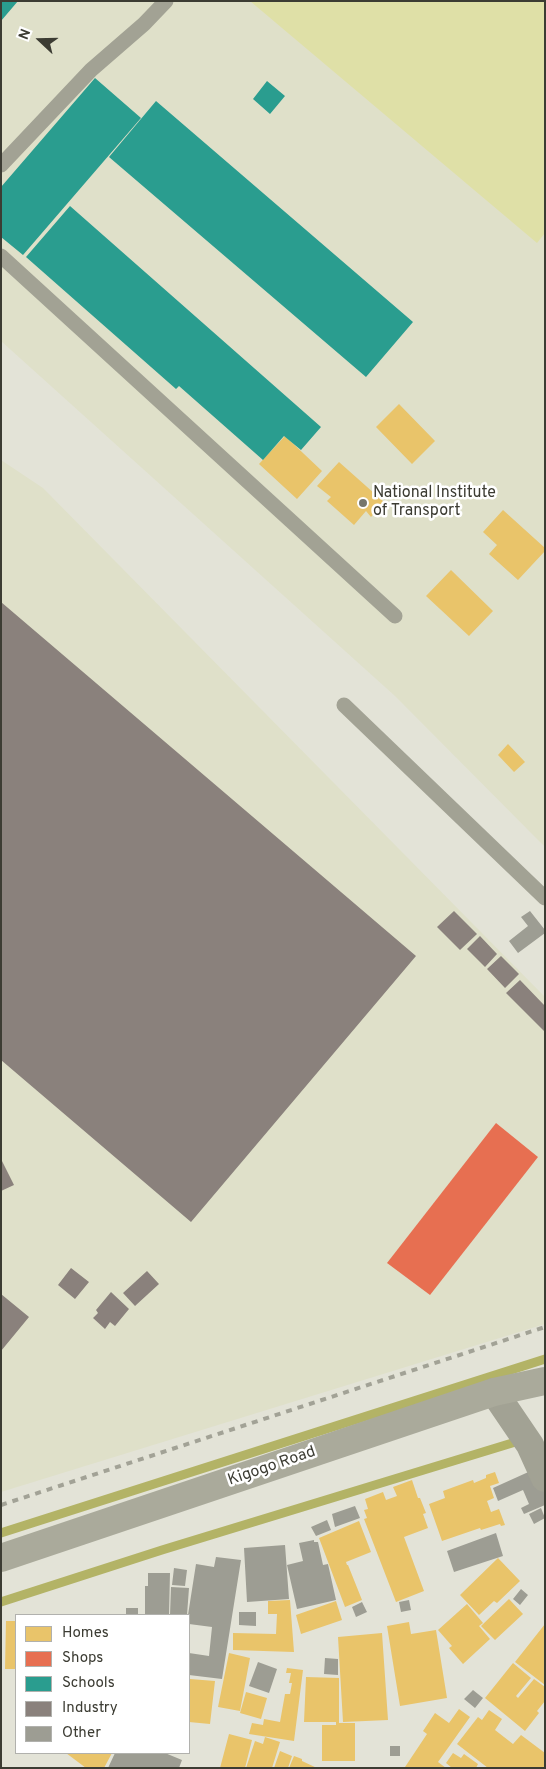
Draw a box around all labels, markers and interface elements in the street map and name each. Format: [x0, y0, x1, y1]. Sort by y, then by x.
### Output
north arrow [15, 15, 65, 65]
text: N [16, 27, 35, 42]
place label: National Institute of Transport [373, 484, 496, 522]
marker: National Institute of Transport [357, 497, 369, 509]
street label: Kigogo Road [226, 1443, 318, 1491]
legend [15, 1614, 190, 1754]
text: Homes [62, 1624, 109, 1643]
text: Shops [62, 1649, 103, 1668]
text: Schools [62, 1674, 115, 1693]
text: Industry [62, 1699, 118, 1718]
text: Other [62, 1724, 101, 1743]

